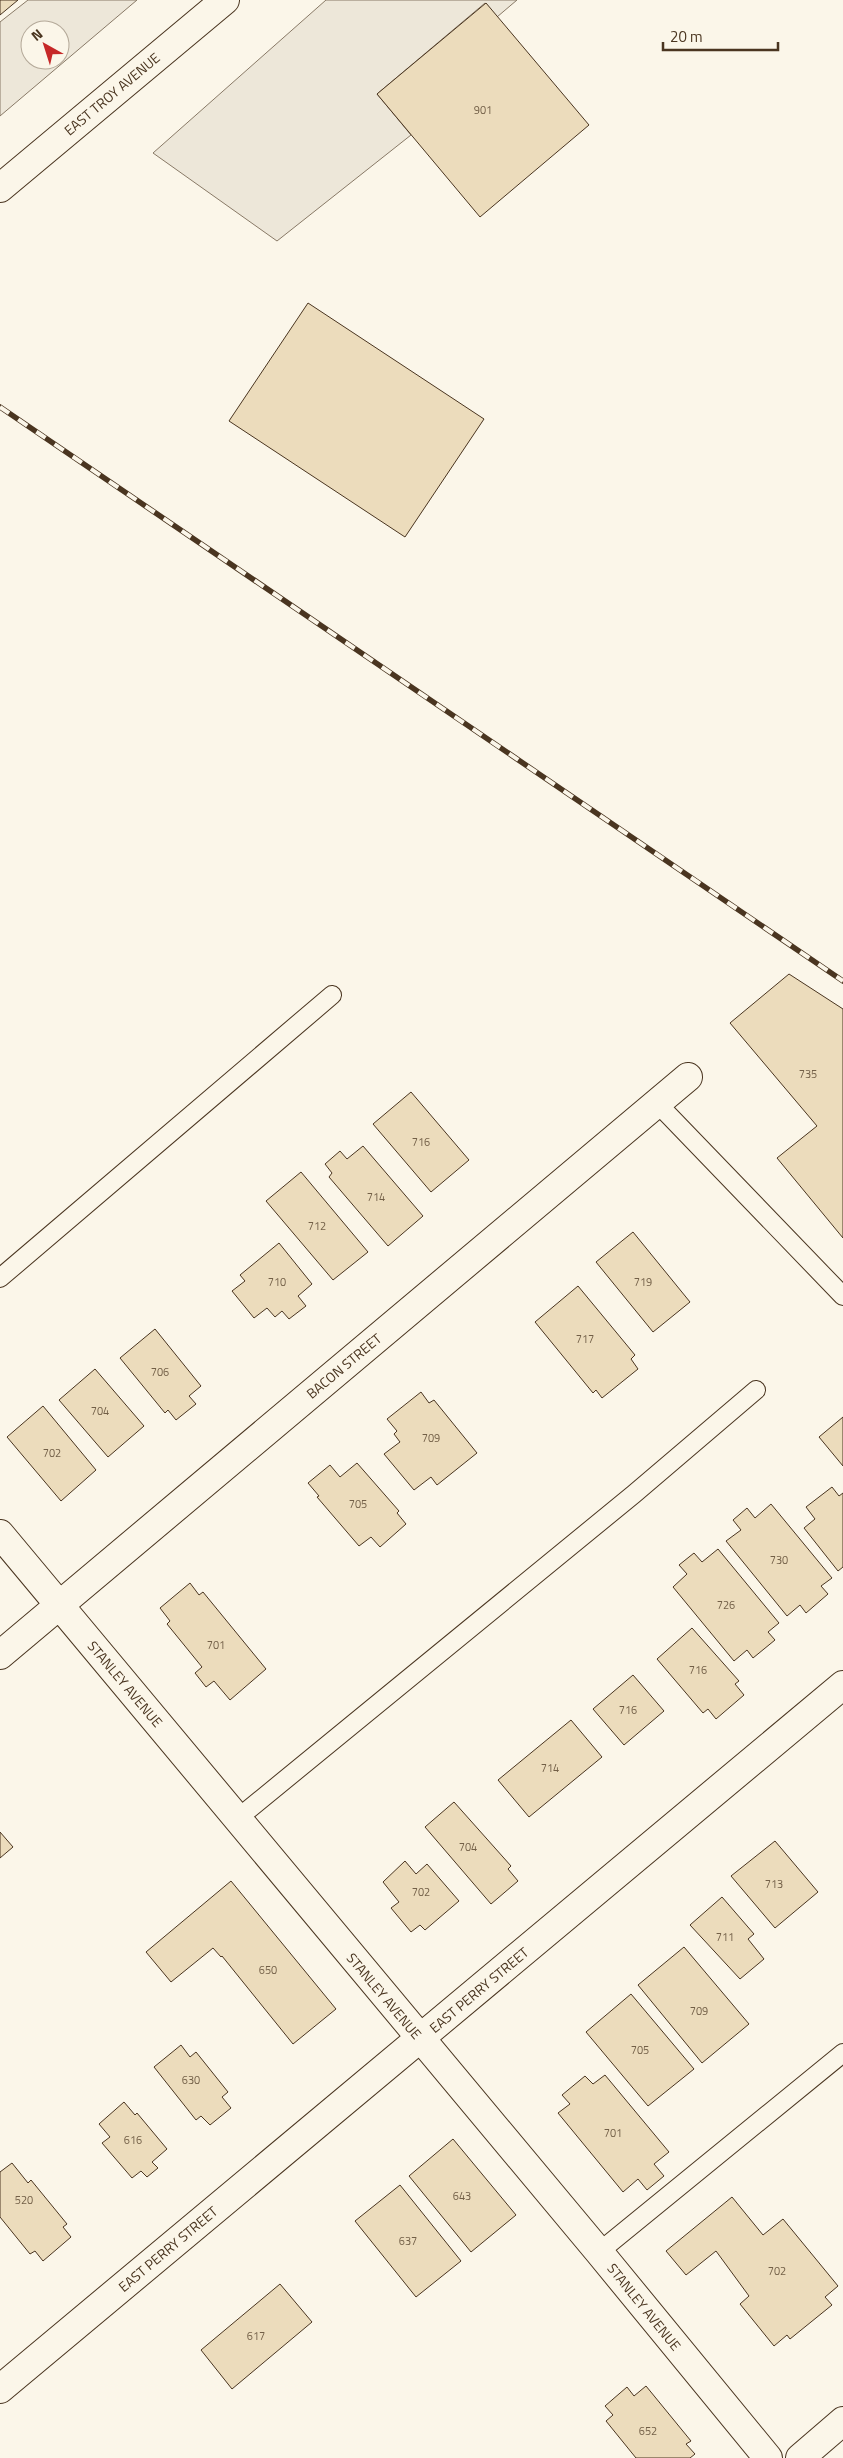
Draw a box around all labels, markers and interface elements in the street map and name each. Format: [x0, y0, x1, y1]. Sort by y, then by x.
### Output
north arrow [20, 20, 70, 70]
scale bar [663, 20, 778, 52]
text: N [26, 23, 47, 46]
text: 20 m [670, 25, 703, 48]
street label: EAST TROY AVENUE [59, 47, 164, 140]
house number: 901 [474, 102, 492, 118]
house number: 735 [799, 1066, 817, 1082]
house number: 716 [412, 1134, 430, 1150]
house number: 714 [367, 1189, 385, 1205]
house number: 712 [308, 1218, 326, 1234]
house number: 710 [268, 1274, 286, 1290]
house number: 719 [634, 1274, 652, 1290]
street label: BACON STREET [302, 1327, 386, 1403]
house number: 717 [576, 1331, 594, 1347]
house number: 706 [151, 1364, 169, 1380]
house number: 704 [91, 1403, 109, 1419]
house number: 709 [422, 1430, 440, 1446]
house number: 702 [43, 1445, 61, 1461]
house number: 705 [349, 1496, 367, 1512]
house number: 730 [770, 1552, 788, 1568]
house number: 726 [717, 1597, 735, 1613]
street label: STANLEY AVENUE [83, 1636, 168, 1732]
house number: 701 [207, 1637, 225, 1653]
house number: 716 [689, 1662, 707, 1678]
house number: 716 [619, 1702, 637, 1718]
house number: 714 [541, 1760, 559, 1776]
house number: 704 [459, 1839, 477, 1855]
house number: 713 [765, 1876, 783, 1892]
house number: 702 [412, 1884, 430, 1900]
house number: 711 [716, 1929, 734, 1945]
street label: EAST PERRY STREET [424, 1941, 533, 2038]
street label: STANLEY AVENUE [342, 1948, 427, 2044]
house number: 650 [259, 1962, 277, 1978]
house number: 709 [690, 2003, 708, 2019]
house number: 705 [631, 2042, 649, 2058]
house number: 630 [182, 2072, 200, 2088]
house number: 701 [604, 2125, 622, 2141]
house number: 616 [124, 2132, 142, 2148]
house number: 643 [453, 2188, 471, 2204]
house number: 520 [15, 2192, 33, 2208]
street label: EAST PERRY STREET [113, 2200, 222, 2297]
house number: 637 [399, 2233, 417, 2249]
street label: STANLEY AVENUE [602, 2258, 686, 2355]
house number: 702 [768, 2263, 786, 2279]
house number: 617 [247, 2328, 265, 2344]
house number: 652 [639, 2423, 657, 2439]

